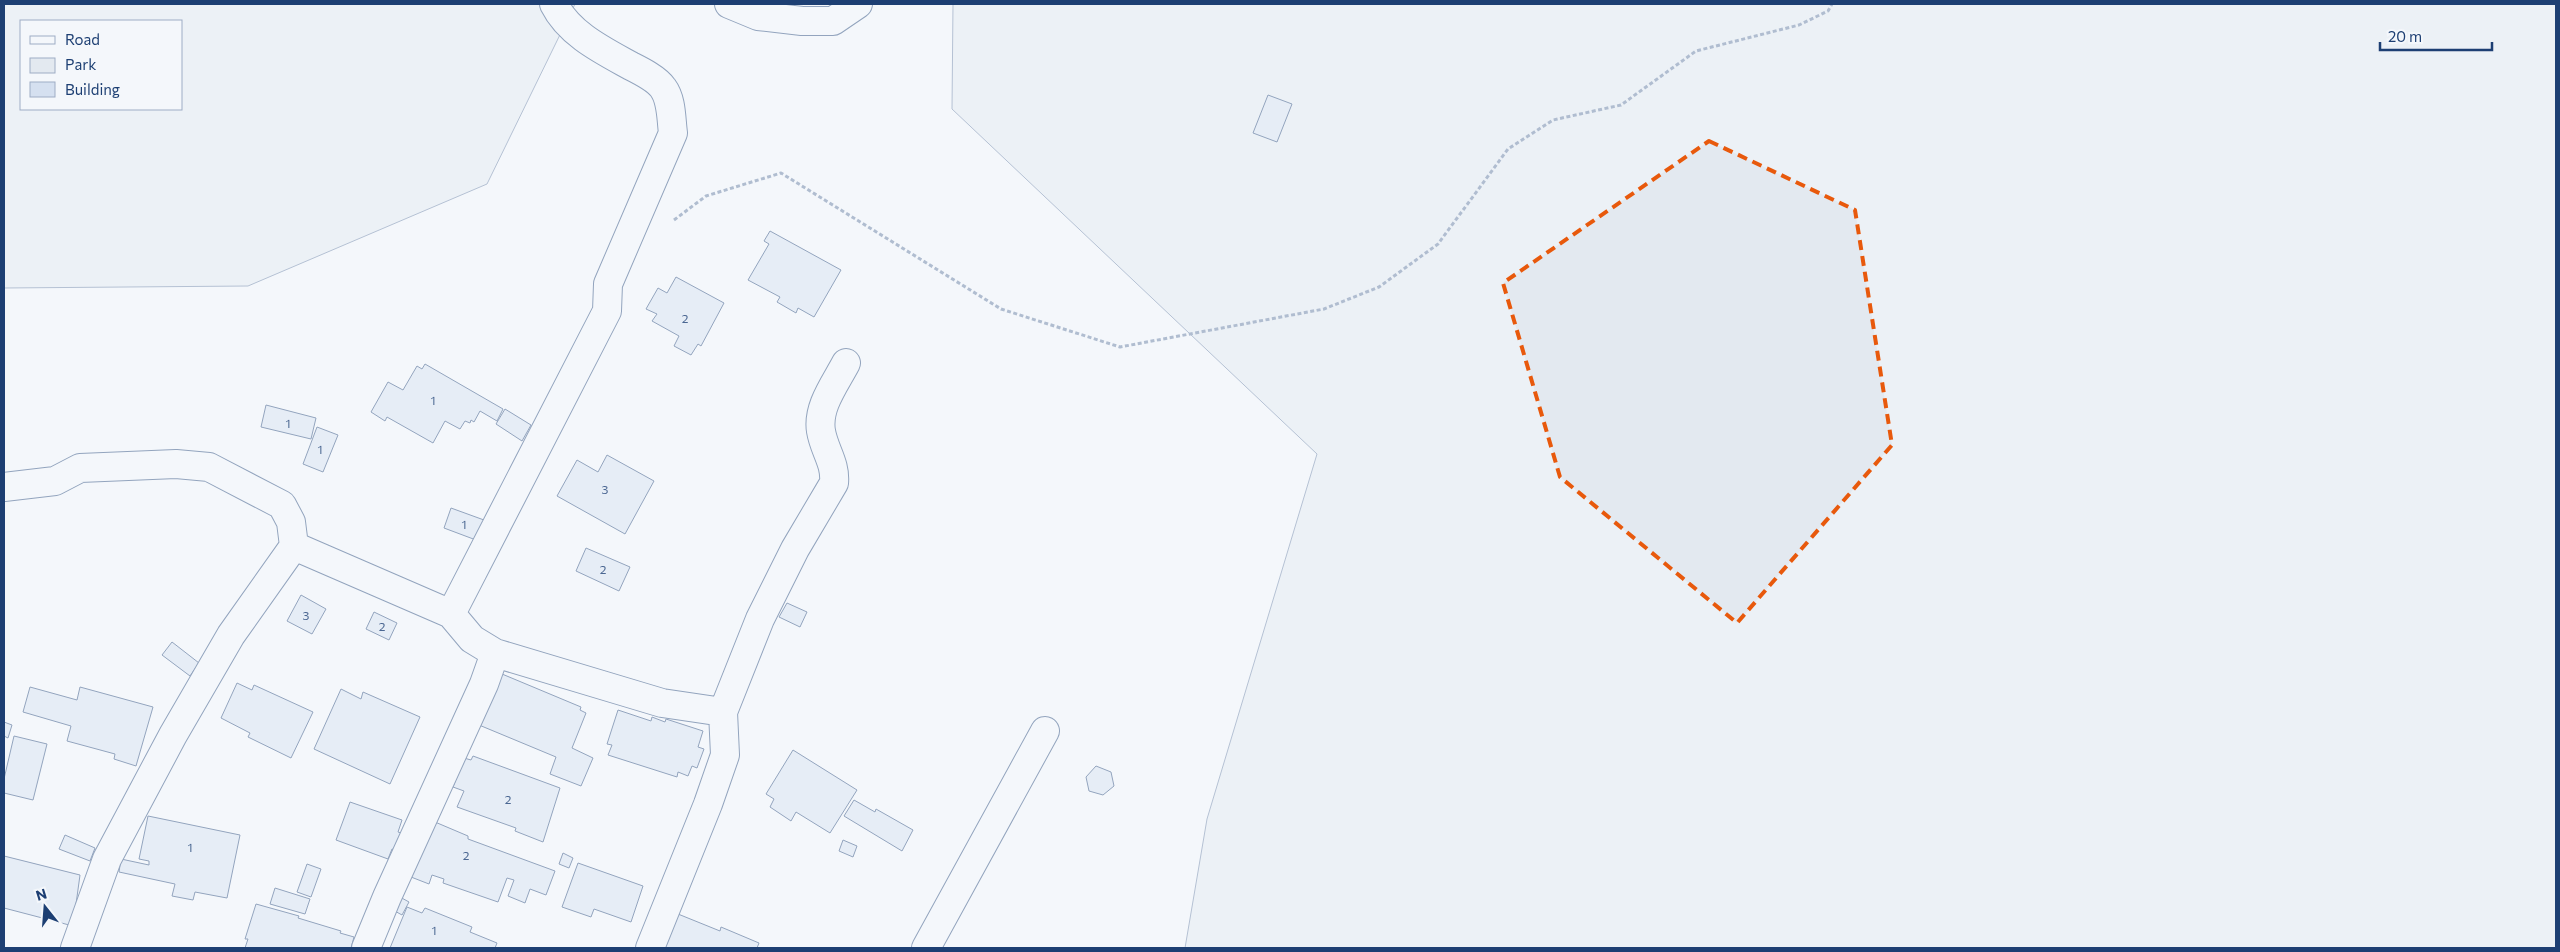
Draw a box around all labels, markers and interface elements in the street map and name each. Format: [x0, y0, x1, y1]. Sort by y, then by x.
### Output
legend [20, 20, 182, 110]
scale bar [2380, 20, 2492, 52]
text: 20 m [2388, 27, 2422, 45]
text: Road [65, 30, 100, 48]
text: Park [65, 55, 96, 73]
text: Building [65, 80, 120, 98]
house number: 2 [682, 311, 689, 325]
house number: 1 [430, 393, 436, 407]
house number: 1 [285, 416, 291, 430]
house number: 1 [317, 442, 323, 456]
house number: 3 [602, 482, 609, 496]
house number: 1 [461, 517, 467, 531]
house number: 2 [600, 562, 607, 576]
house number: 3 [303, 608, 310, 622]
house number: 2 [379, 619, 386, 633]
house number: 2 [505, 792, 512, 806]
house number: 1 [187, 840, 193, 854]
house number: 2 [463, 848, 470, 862]
north arrow [20, 882, 70, 932]
text: N [34, 884, 49, 904]
house number: 1 [431, 923, 437, 937]

